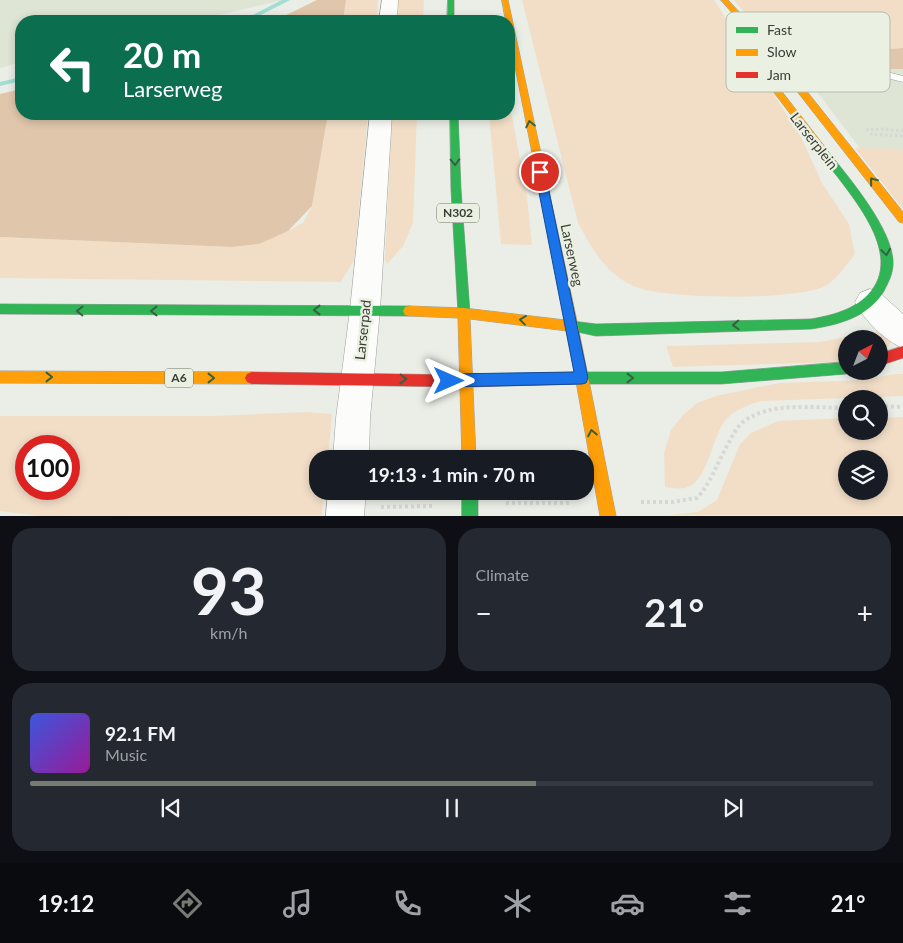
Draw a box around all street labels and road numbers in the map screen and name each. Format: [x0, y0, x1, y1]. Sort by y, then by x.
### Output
street label: Larserplein [787, 109, 842, 173]
road number: N302 [437, 204, 479, 222]
street label: Larserweg [558, 222, 587, 288]
street label: Larserpad [351, 299, 374, 361]
road number: A6 [165, 368, 193, 388]

